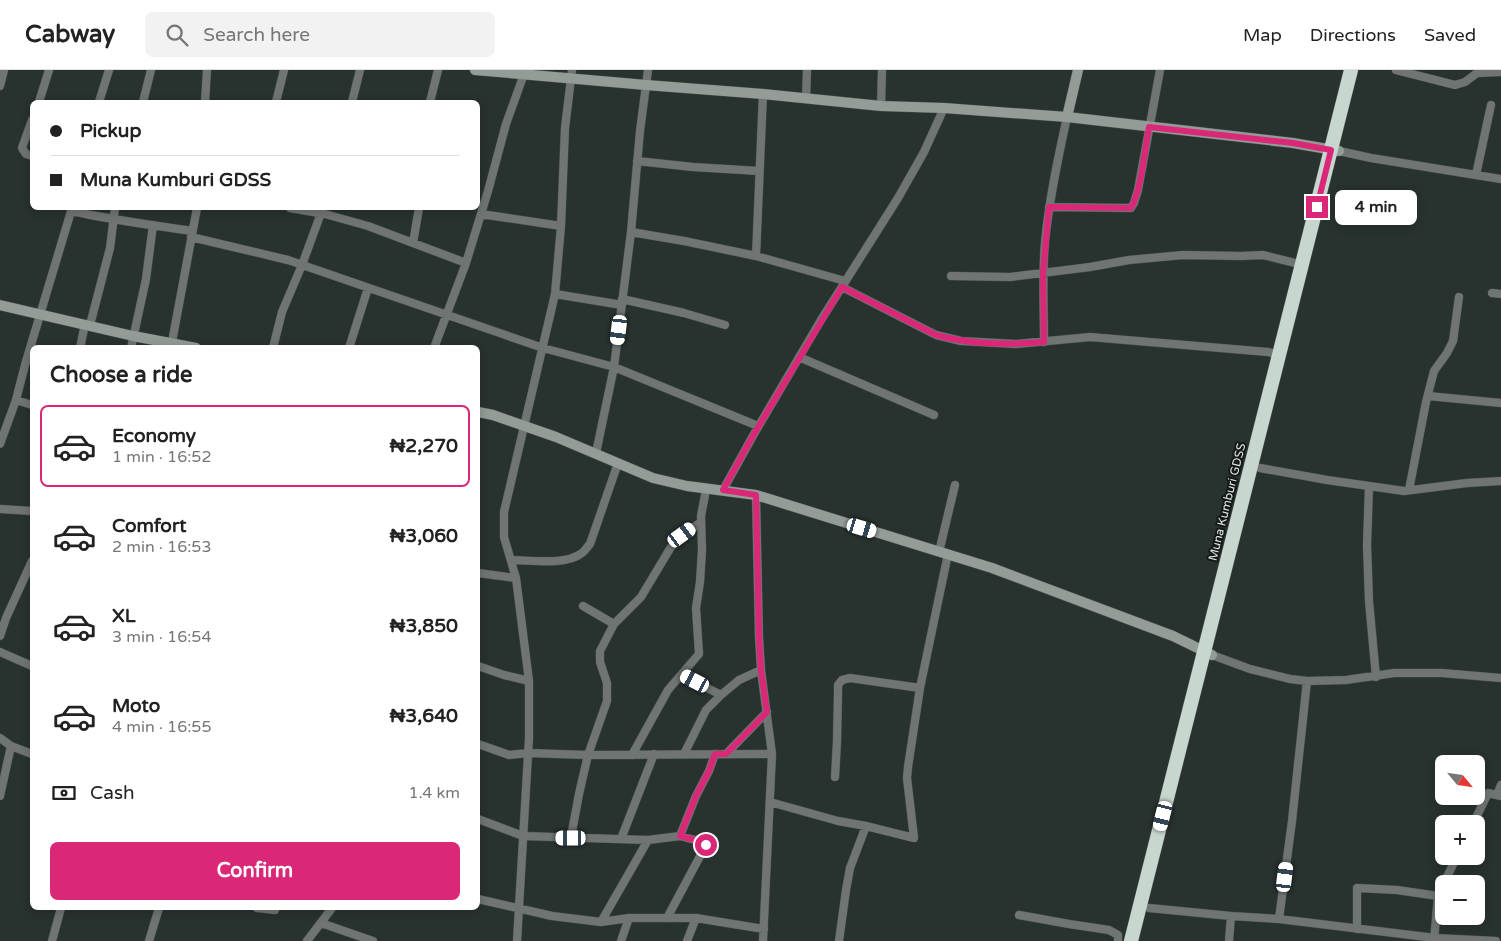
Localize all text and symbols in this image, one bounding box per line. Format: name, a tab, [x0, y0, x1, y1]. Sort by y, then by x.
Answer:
search box	[145, 12, 495, 57]
text: Cabway	[25, 20, 115, 49]
icon: search	[163, 21, 191, 49]
text: Search here	[203, 24, 310, 46]
text: Map	[1243, 24, 1282, 46]
text: Directions	[1310, 24, 1396, 46]
text: Saved	[1424, 24, 1476, 46]
text: Pickup	[80, 120, 141, 142]
text: Muna Kumburi GDSS	[80, 169, 271, 191]
callout: 4 min	[1334, 190, 1417, 224]
route end	[1306, 196, 1328, 218]
text: 4 min	[1355, 197, 1397, 217]
car	[609, 314, 628, 346]
text: Choose a ride	[50, 362, 193, 388]
icon: car	[52, 424, 97, 469]
text: Economy	[112, 425, 196, 447]
text: ₦2,270	[389, 435, 458, 457]
street label: Muna Kumburi GDSS	[1206, 442, 1248, 562]
text: 1 min · 16:52	[112, 447, 211, 467]
icon: car	[52, 514, 97, 559]
text: Comfort	[112, 515, 186, 537]
car	[845, 516, 878, 540]
car	[665, 520, 698, 550]
text: ₦3,060	[389, 525, 458, 547]
text: 2 min · 16:53	[112, 537, 211, 557]
icon: car	[52, 604, 97, 649]
text: XL	[112, 605, 136, 627]
text: ₦3,850	[389, 615, 458, 637]
text: 3 min · 16:54	[112, 627, 211, 647]
car	[678, 668, 711, 694]
icon: car	[52, 694, 97, 739]
text: Moto	[112, 695, 160, 717]
text: ₦3,640	[389, 705, 458, 727]
text: 4 min · 16:55	[112, 717, 211, 737]
north arrow	[1435, 755, 1485, 805]
map controls	[1435, 755, 1485, 925]
icon: cash	[50, 779, 78, 807]
text: Cash	[90, 782, 135, 804]
text: 1.4 km	[408, 783, 460, 803]
car	[1152, 800, 1173, 832]
button: +	[1435, 815, 1485, 865]
car	[556, 831, 586, 846]
route start	[695, 834, 717, 856]
button: Confirm	[50, 842, 460, 900]
car	[1275, 861, 1294, 893]
button: −	[1435, 875, 1485, 925]

